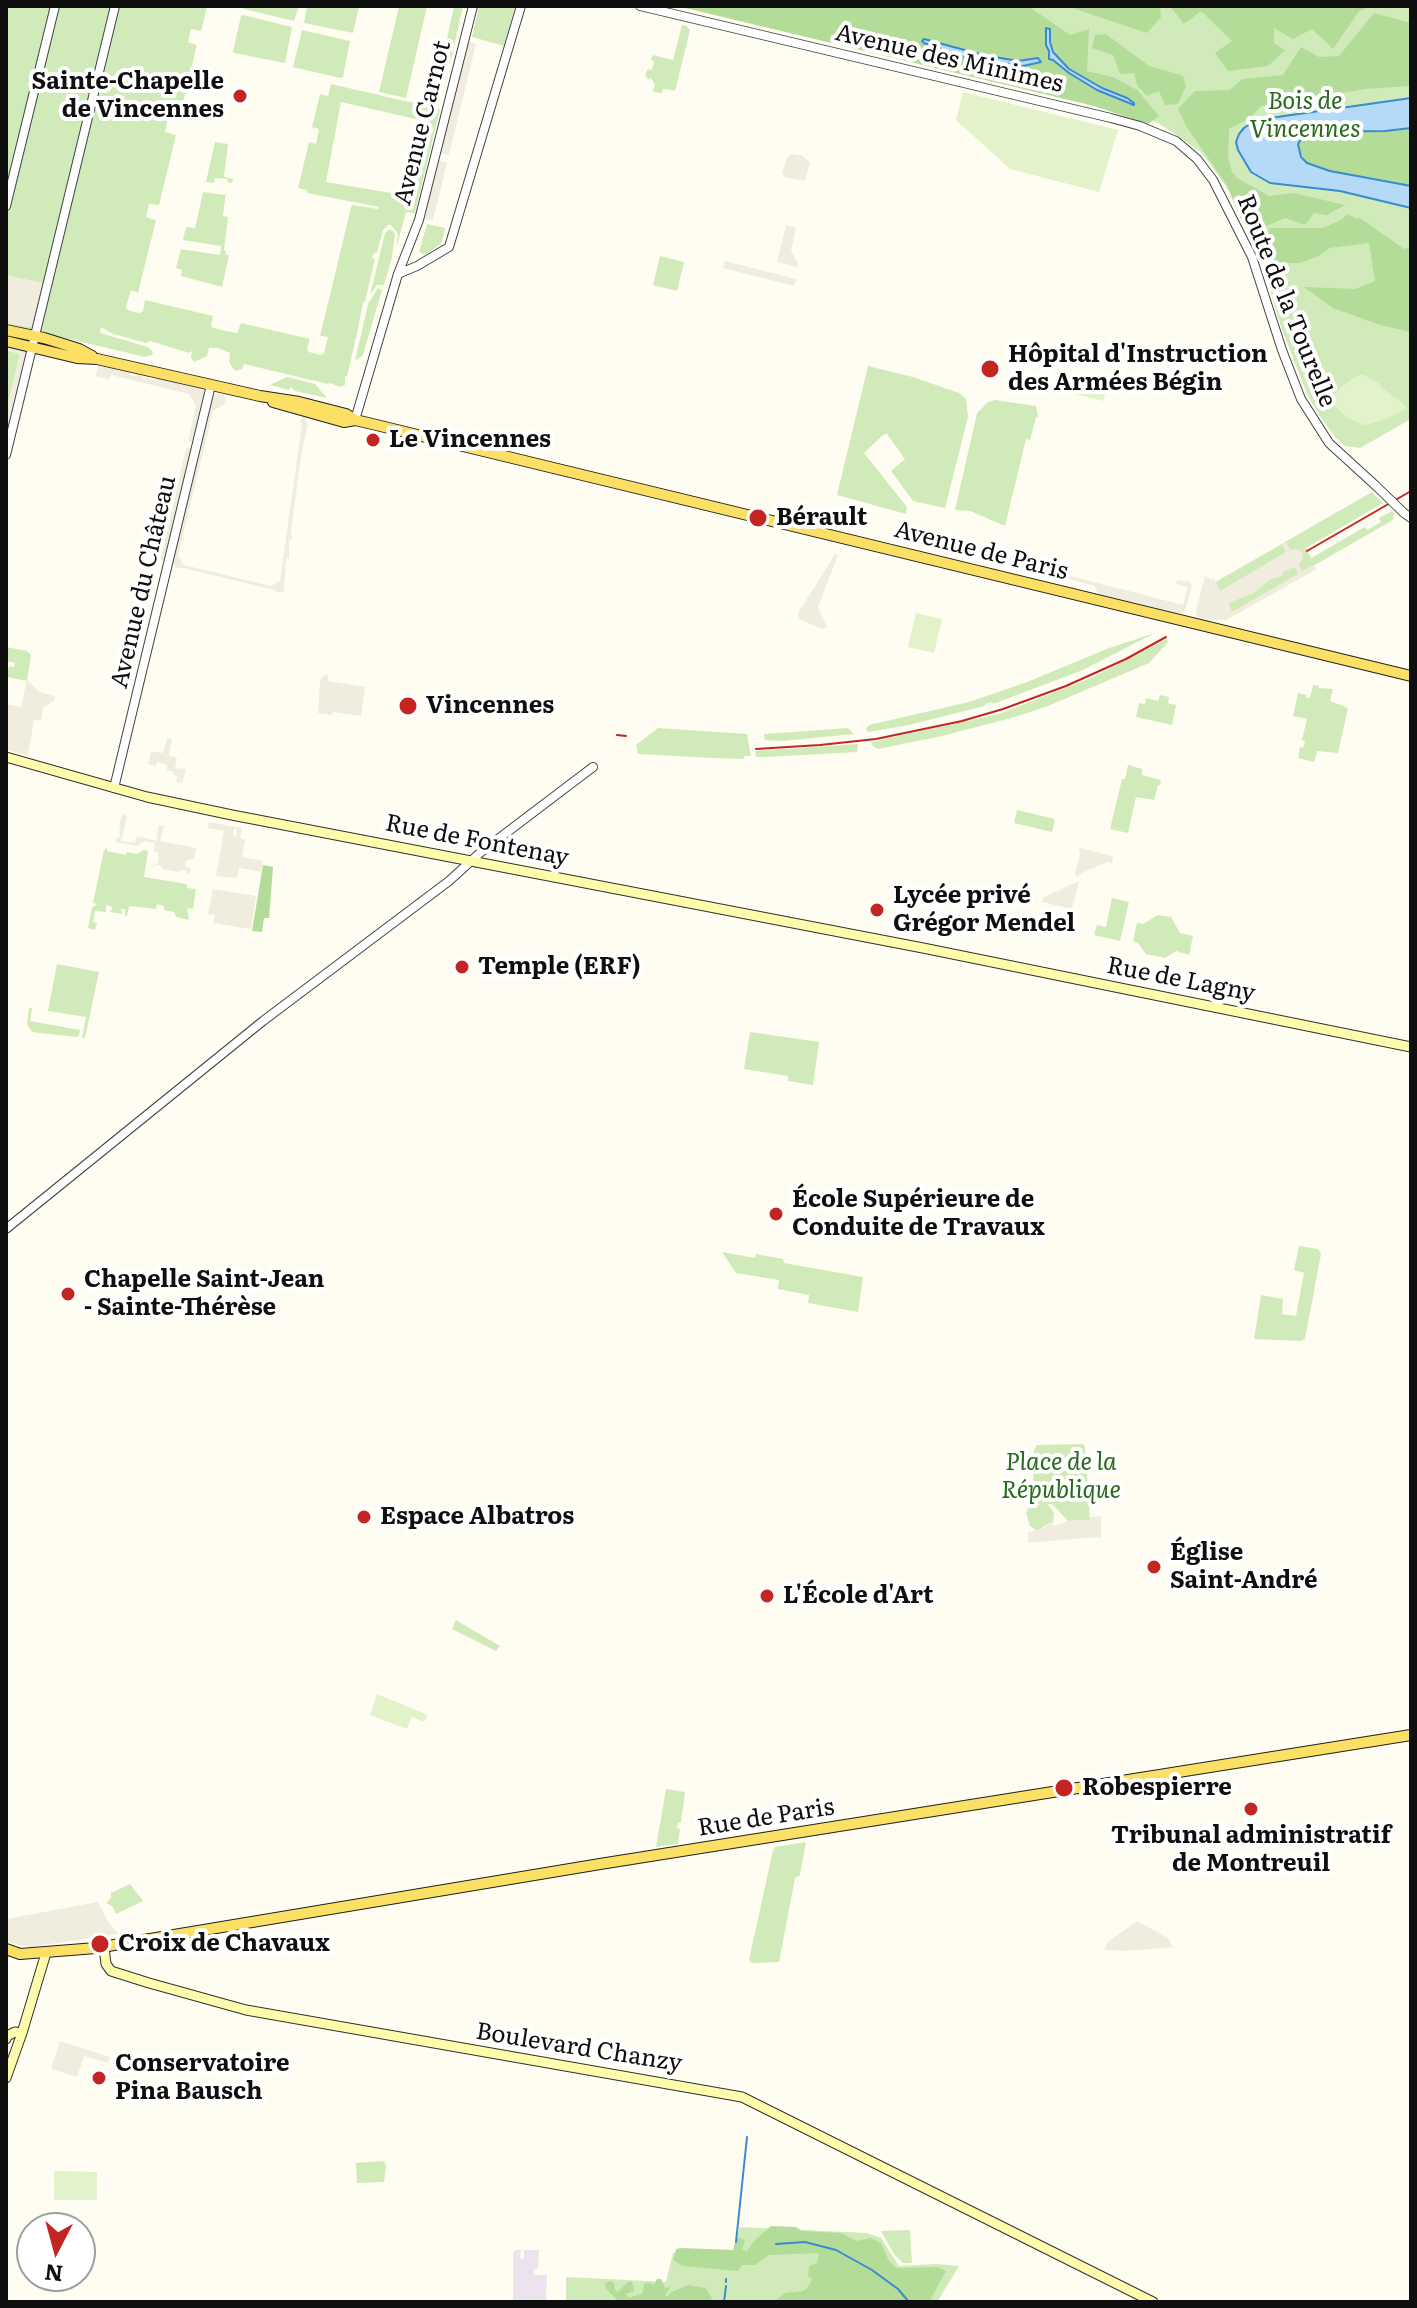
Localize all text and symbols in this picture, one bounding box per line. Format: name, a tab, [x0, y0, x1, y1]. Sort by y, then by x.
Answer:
street label: Avenue des Minimes	[832, 19, 1066, 99]
street label: Avenue Carnot	[389, 38, 457, 208]
place label: Sainte-Chapelle de Vincennes	[32, 68, 224, 124]
marker: Sainte-Chapelle de Vincennes	[231, 87, 249, 105]
park label: Bois de Vincennes	[1249, 88, 1361, 144]
street label: Route de la Tourelle	[1230, 191, 1342, 411]
place label: Hôpital d'Instruction des Armées Bégin	[1008, 341, 1268, 397]
marker: Hôpital d'Instruction des Armées Bégin	[979, 358, 1001, 380]
place label: Le Vincennes	[389, 426, 551, 454]
marker: Le Vincennes	[364, 431, 382, 449]
street label: Avenue du Château	[105, 473, 183, 691]
place label: Bérault	[776, 504, 867, 532]
marker: Bérault	[747, 507, 769, 529]
street label: Avenue de Paris	[891, 515, 1071, 587]
place label: Vincennes	[426, 692, 554, 720]
marker: Vincennes	[397, 695, 419, 717]
street label: Rue de Fontenay	[383, 809, 571, 873]
place label: Lycée privé Grégor Mendel	[893, 882, 1075, 938]
marker: Lycée privé Grégor Mendel	[868, 901, 886, 919]
street label: Rue de Lagny	[1104, 952, 1258, 1008]
place label: Temple (ERF)	[478, 953, 641, 981]
marker: Temple (ERF)	[453, 958, 471, 976]
place label: École Supérieure de Conduite de Travaux	[792, 1186, 1045, 1242]
marker: École Supérieure de Conduite de Travaux	[767, 1205, 785, 1223]
place label: Chapelle Saint-Jean - Sainte-Thérèse	[84, 1266, 325, 1322]
marker: Chapelle Saint-Jean - Sainte-Thérèse	[59, 1285, 77, 1303]
park label: Place de la République	[1001, 1449, 1121, 1505]
place label: Espace Albatros	[380, 1503, 574, 1531]
marker: Espace Albatros	[355, 1508, 373, 1526]
place label: Église Saint-André	[1170, 1539, 1318, 1595]
marker: Église Saint-André	[1145, 1558, 1163, 1576]
place label: L'École d'Art	[783, 1582, 934, 1610]
marker: L'École d'Art	[758, 1587, 776, 1605]
place label: Robespierre	[1082, 1774, 1232, 1802]
marker: Robespierre	[1053, 1777, 1075, 1799]
street label: Rue de Paris	[696, 1793, 836, 1843]
marker: Tribunal administratif de Montreuil	[1242, 1800, 1260, 1818]
place label: Tribunal administratif de Montreuil	[1111, 1822, 1391, 1878]
place label: Croix de Chavaux	[118, 1930, 330, 1958]
marker: Croix de Chavaux	[89, 1933, 111, 1955]
street label: Boulevard Chanzy	[474, 2017, 684, 2079]
place label: Conservatoire Pina Bausch	[115, 2050, 290, 2106]
marker: Conservatoire Pina Bausch	[90, 2069, 108, 2087]
north arrow	[16, 2212, 96, 2292]
text: N	[43, 2257, 65, 2292]

